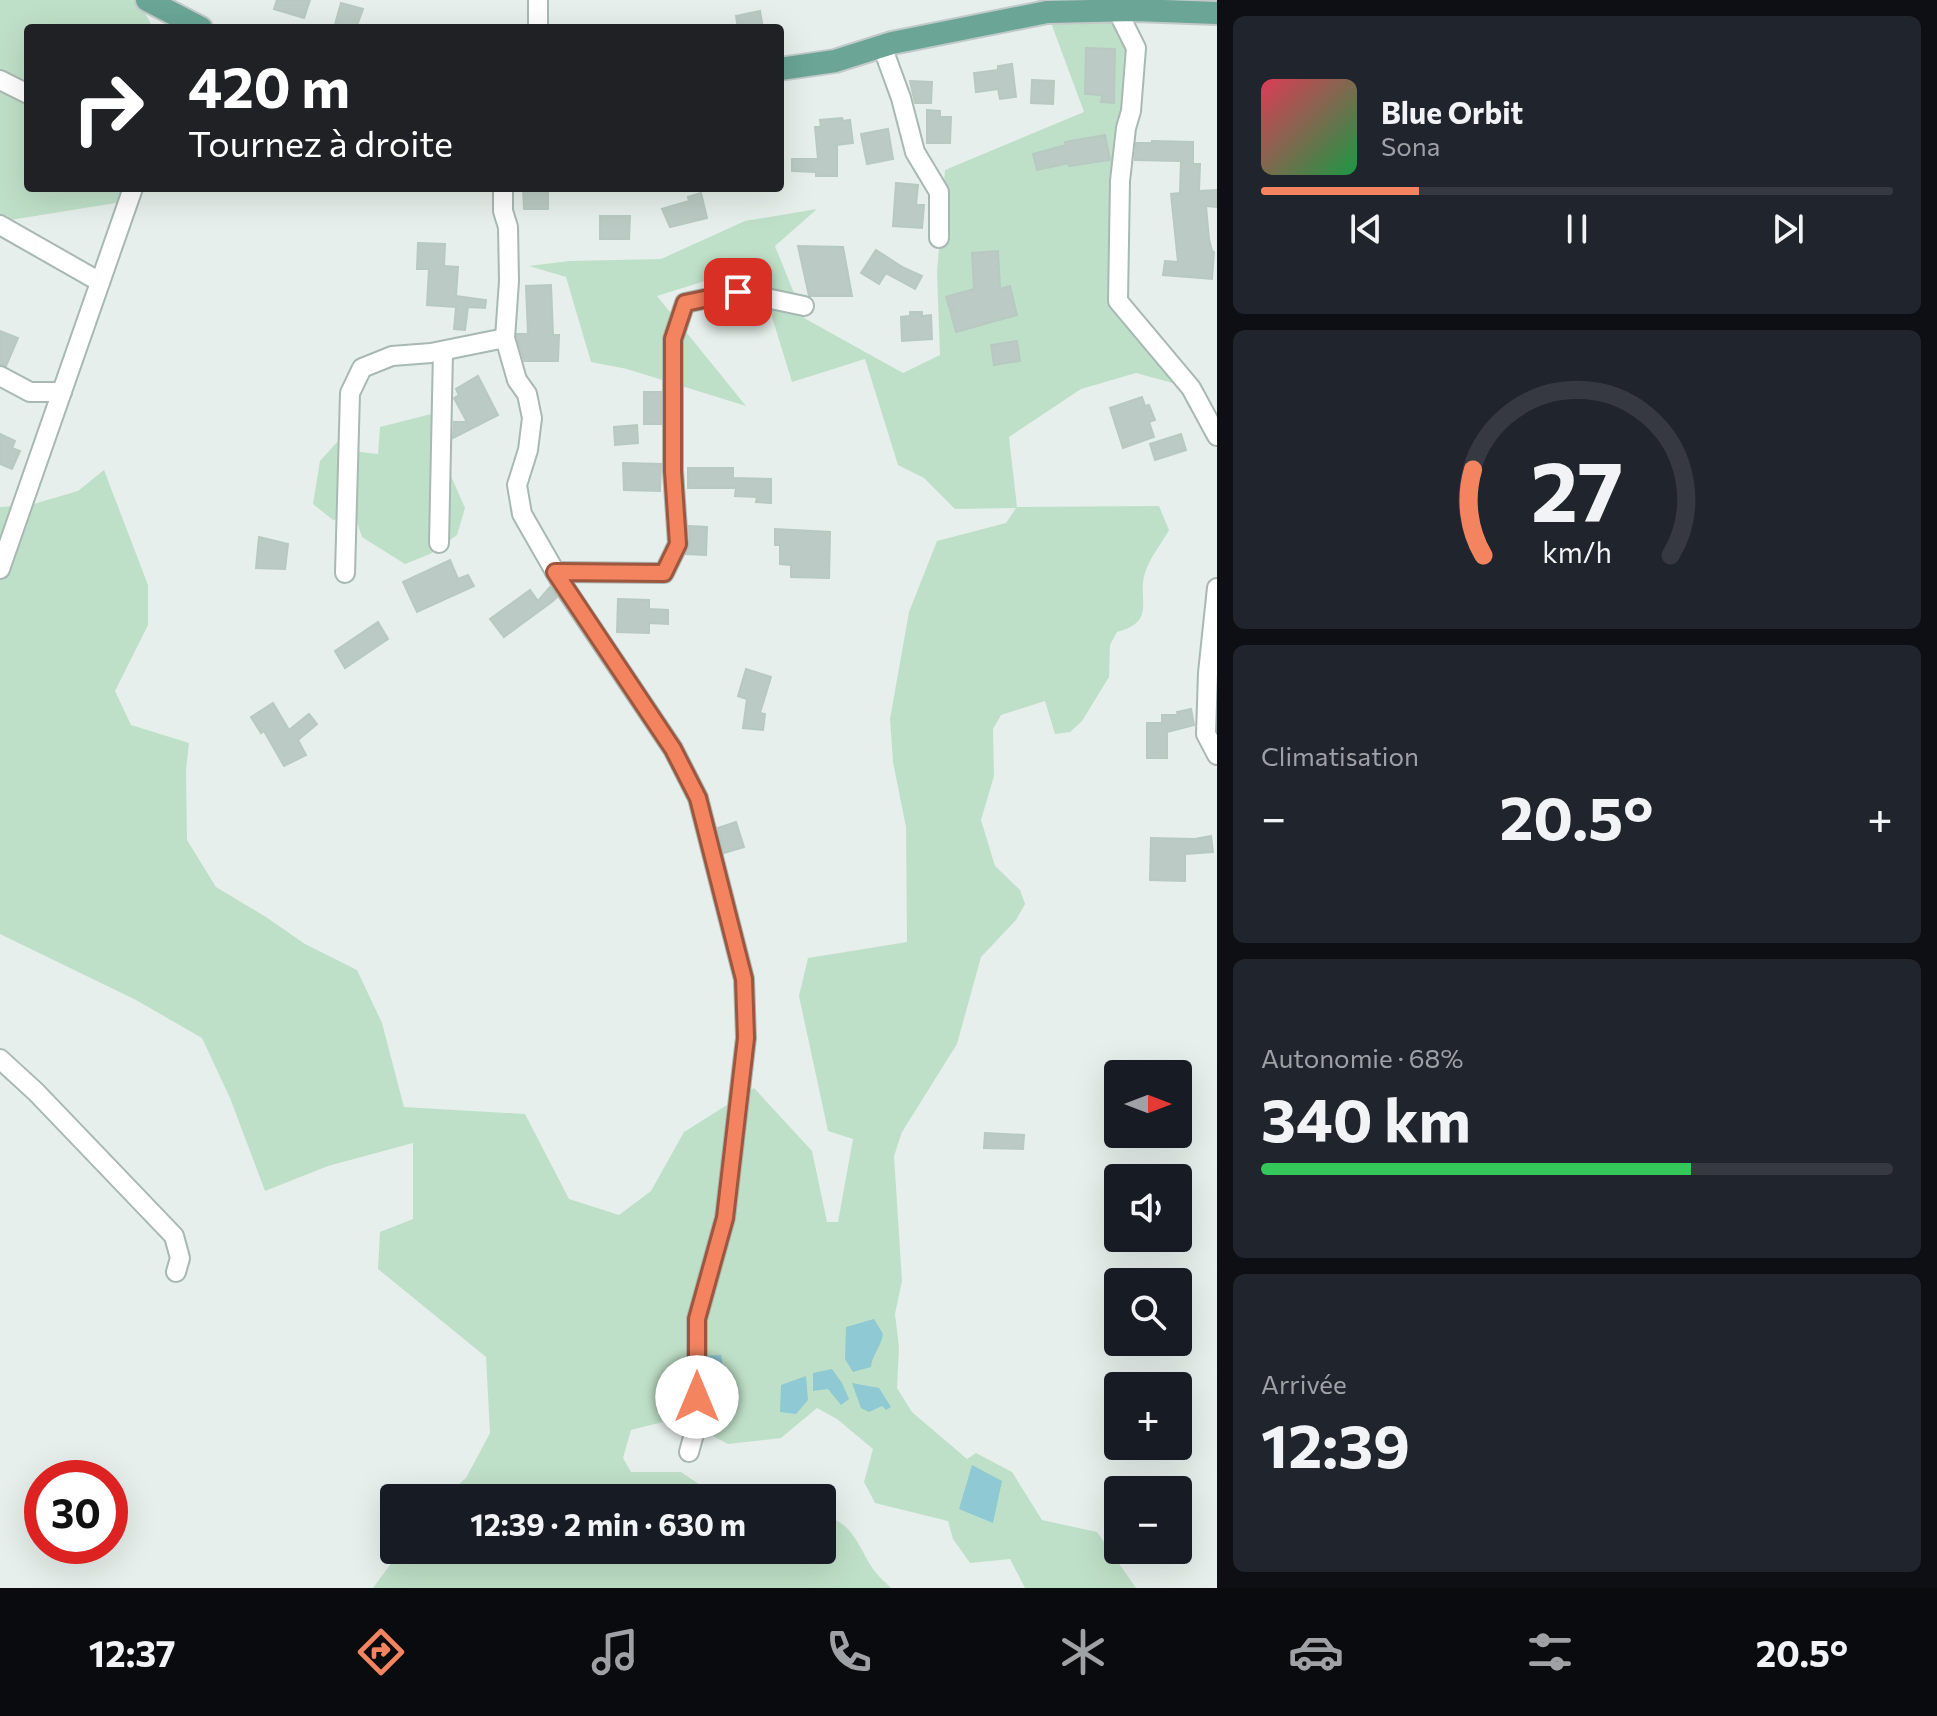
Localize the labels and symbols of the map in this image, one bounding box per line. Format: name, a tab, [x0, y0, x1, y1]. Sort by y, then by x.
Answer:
pin	[704, 258, 772, 326]
north arrow	[1104, 1060, 1192, 1148]
position arrow	[655, 1355, 739, 1439]
speed limit sign: 30	[24, 1460, 128, 1564]

